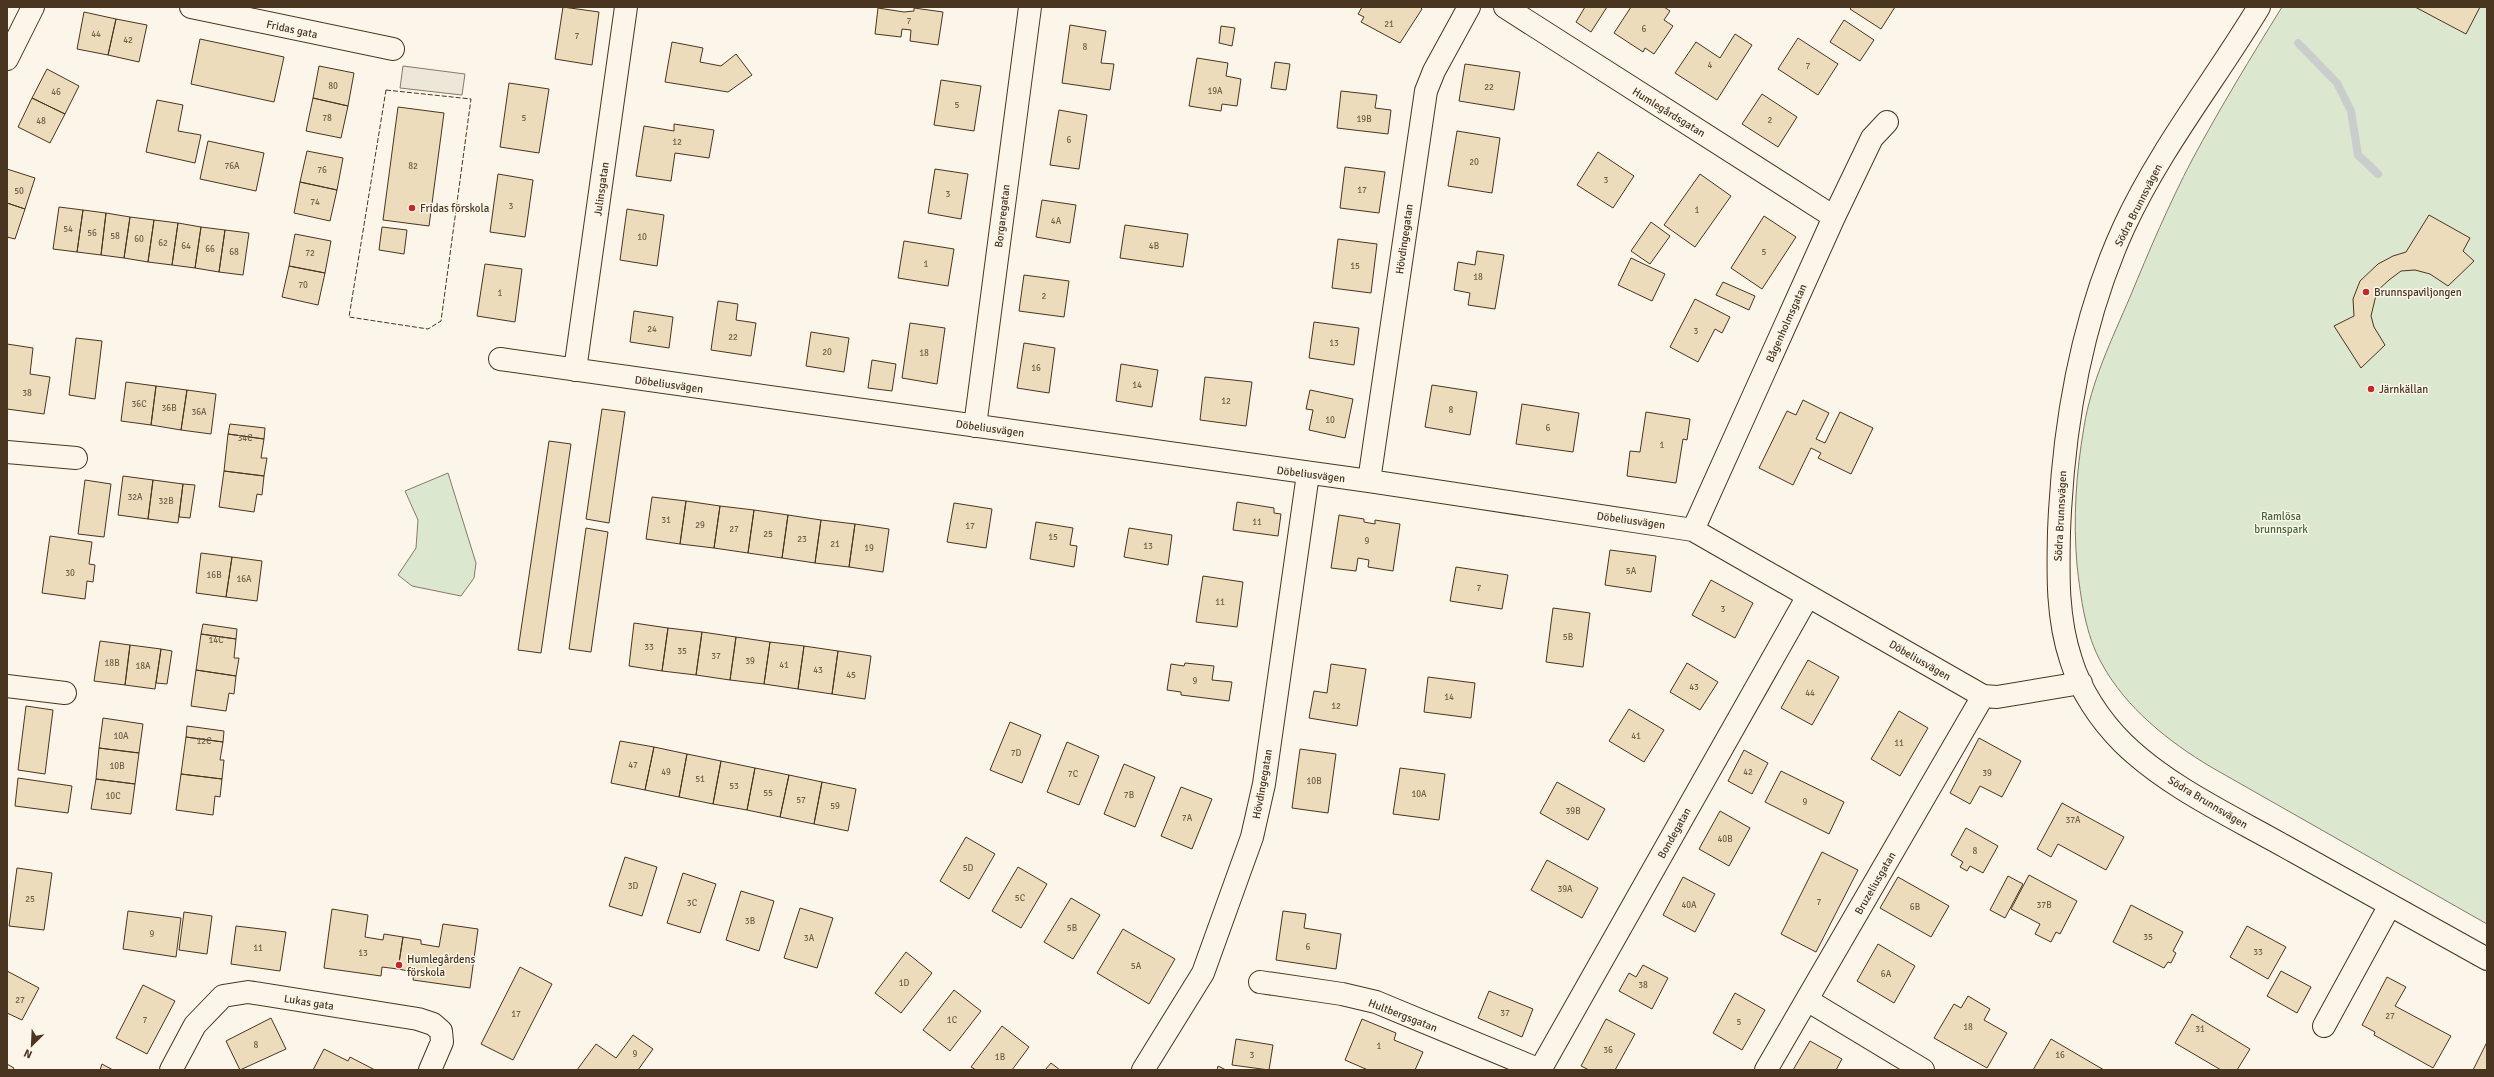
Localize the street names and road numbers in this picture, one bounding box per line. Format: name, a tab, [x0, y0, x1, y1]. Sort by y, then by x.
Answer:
street label: Fridas gata	[265, 18, 319, 41]
street label: Humlegårdsgatan	[1630, 85, 1708, 140]
street label: Julinsgatan	[591, 161, 612, 217]
street label: Södra Brunnsvägen	[2112, 162, 2165, 249]
street label: Borgaregatan	[992, 184, 1013, 248]
street label: Hövdingegatan	[1393, 203, 1416, 275]
street label: Bågenholmsgatan	[1763, 282, 1810, 365]
street label: Döbeliusvägen	[634, 373, 704, 396]
street label: Döbeliusvägen	[955, 417, 1025, 440]
street label: Döbeliusvägen	[1276, 464, 1346, 485]
street label: Södra Brunnsvägen	[2052, 470, 2069, 562]
street label: Döbeliusvägen	[1596, 509, 1666, 532]
street label: Döbeliusvägen	[1887, 638, 1953, 683]
street label: Hövdingegatan	[1250, 748, 1275, 820]
street label: Södra Brunnsvägen	[2165, 773, 2250, 831]
street label: Bondegatan	[1655, 805, 1694, 861]
street label: Bruzeliusgatan	[1852, 849, 1899, 917]
street label: Lukas gata	[283, 992, 335, 1013]
street label: Hultbergsgatan	[1366, 996, 1439, 1035]

